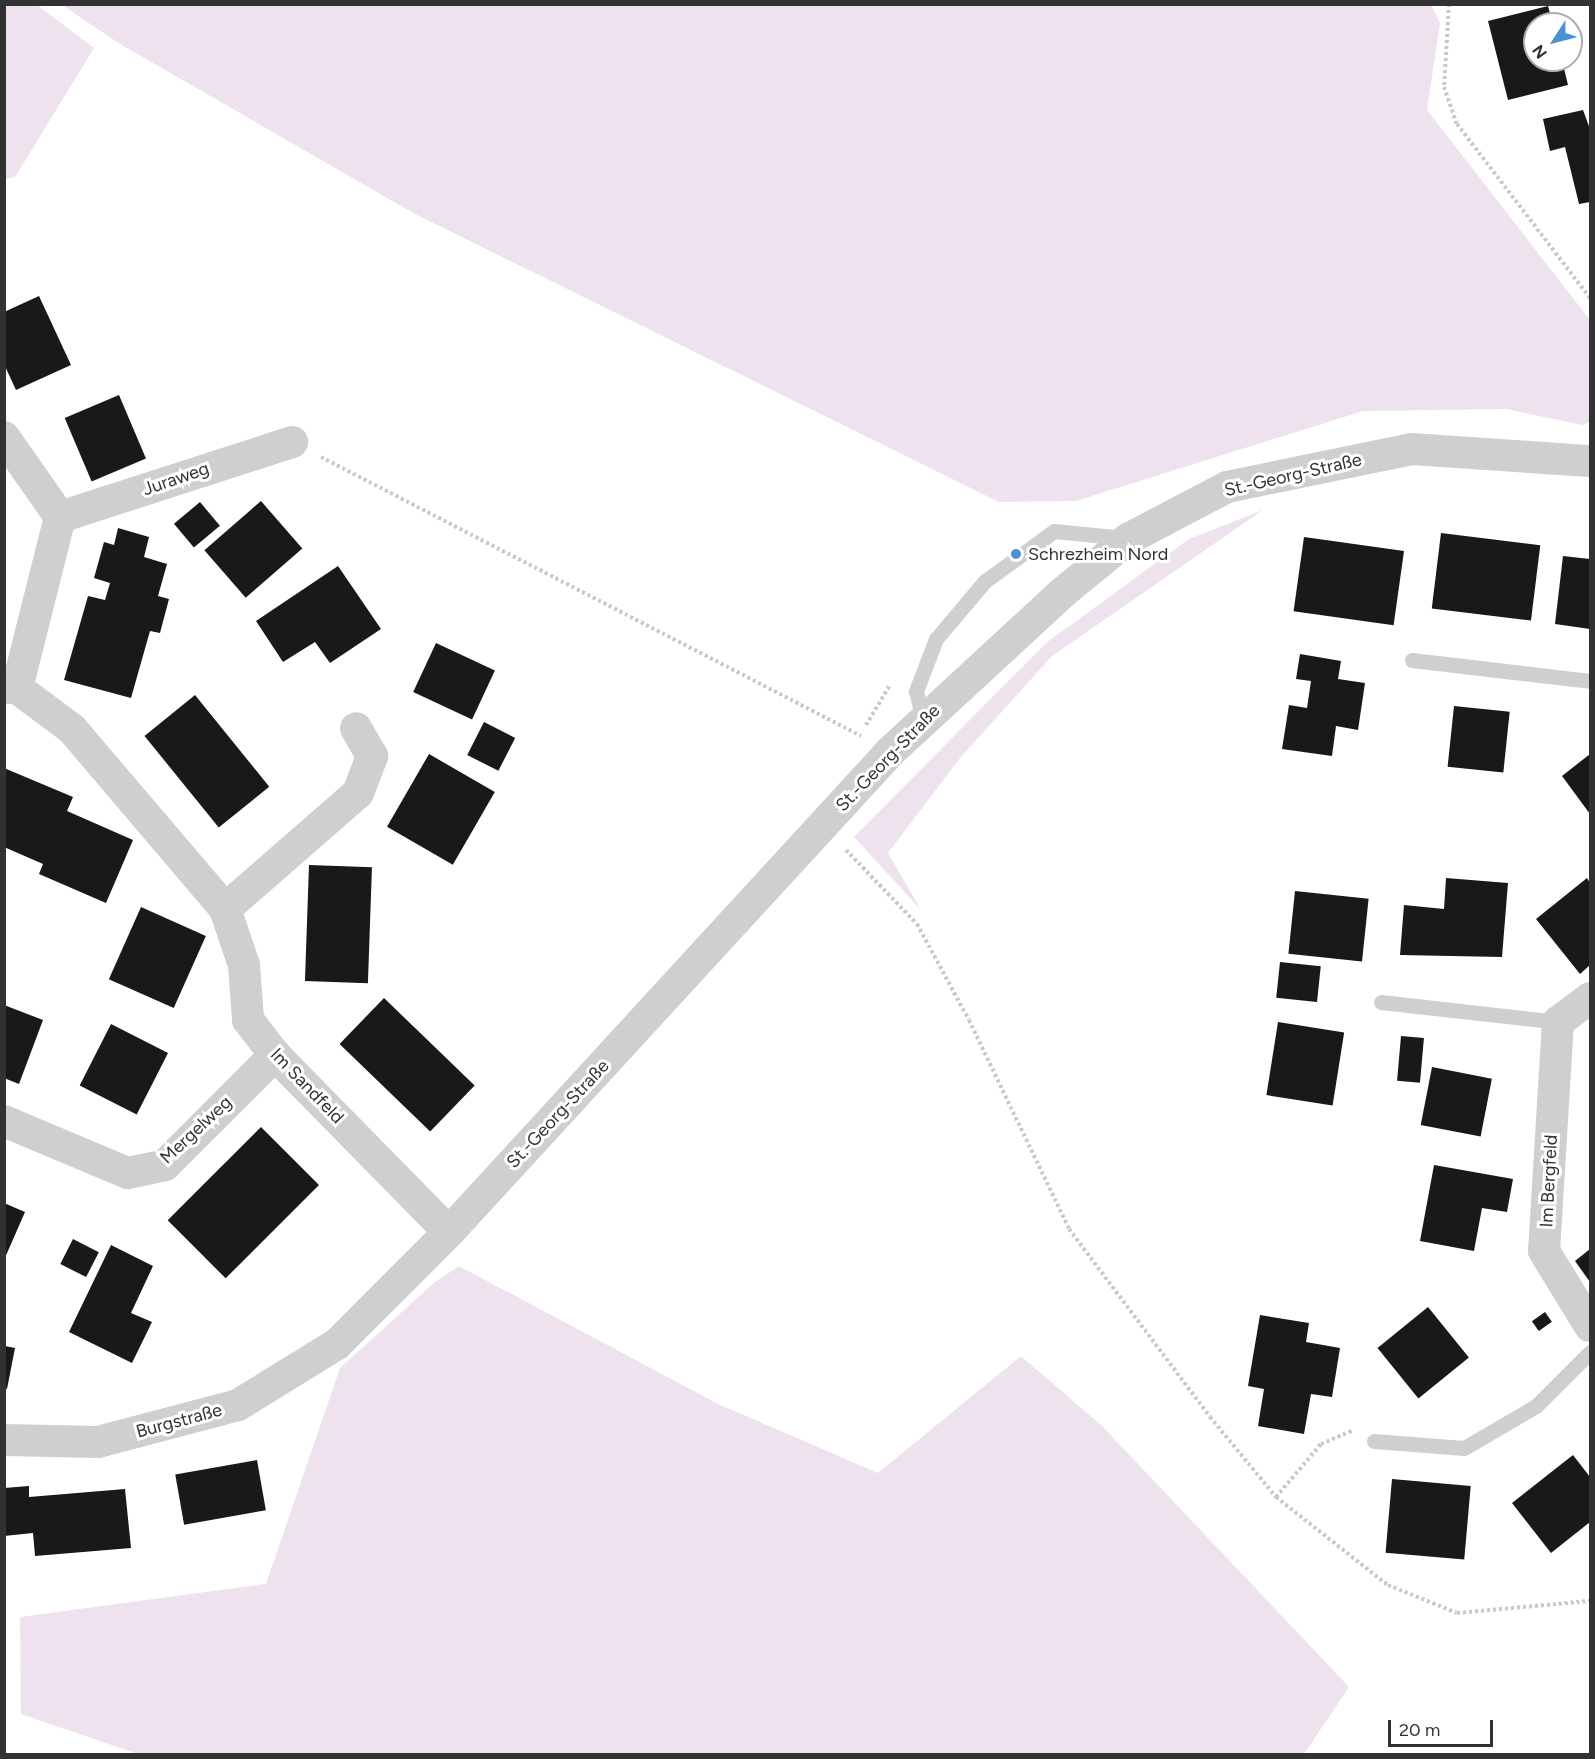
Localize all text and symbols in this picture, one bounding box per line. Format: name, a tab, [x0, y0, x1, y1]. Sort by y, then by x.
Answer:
north arrow	[1523, 12, 1583, 72]
text: N	[1528, 41, 1551, 62]
street label: St.-Georg-Straße	[1222, 449, 1364, 501]
street label: Juraweg	[140, 458, 212, 500]
place label: Schrezheim Nord	[1028, 543, 1168, 565]
marker: Schrezheim Nord	[1009, 547, 1023, 561]
street label: St.-Georg-Straße	[831, 700, 945, 816]
street label: Im Sandfeld	[266, 1044, 348, 1128]
street label: St.-Georg-Straße	[502, 1055, 614, 1173]
street label: Mergelweg	[156, 1091, 236, 1169]
street label: Im Bergfeld	[1536, 1134, 1562, 1228]
street label: Burgstraße	[134, 1399, 224, 1443]
scale bar	[1391, 1708, 1496, 1746]
text: 20 m	[1399, 1719, 1440, 1741]

